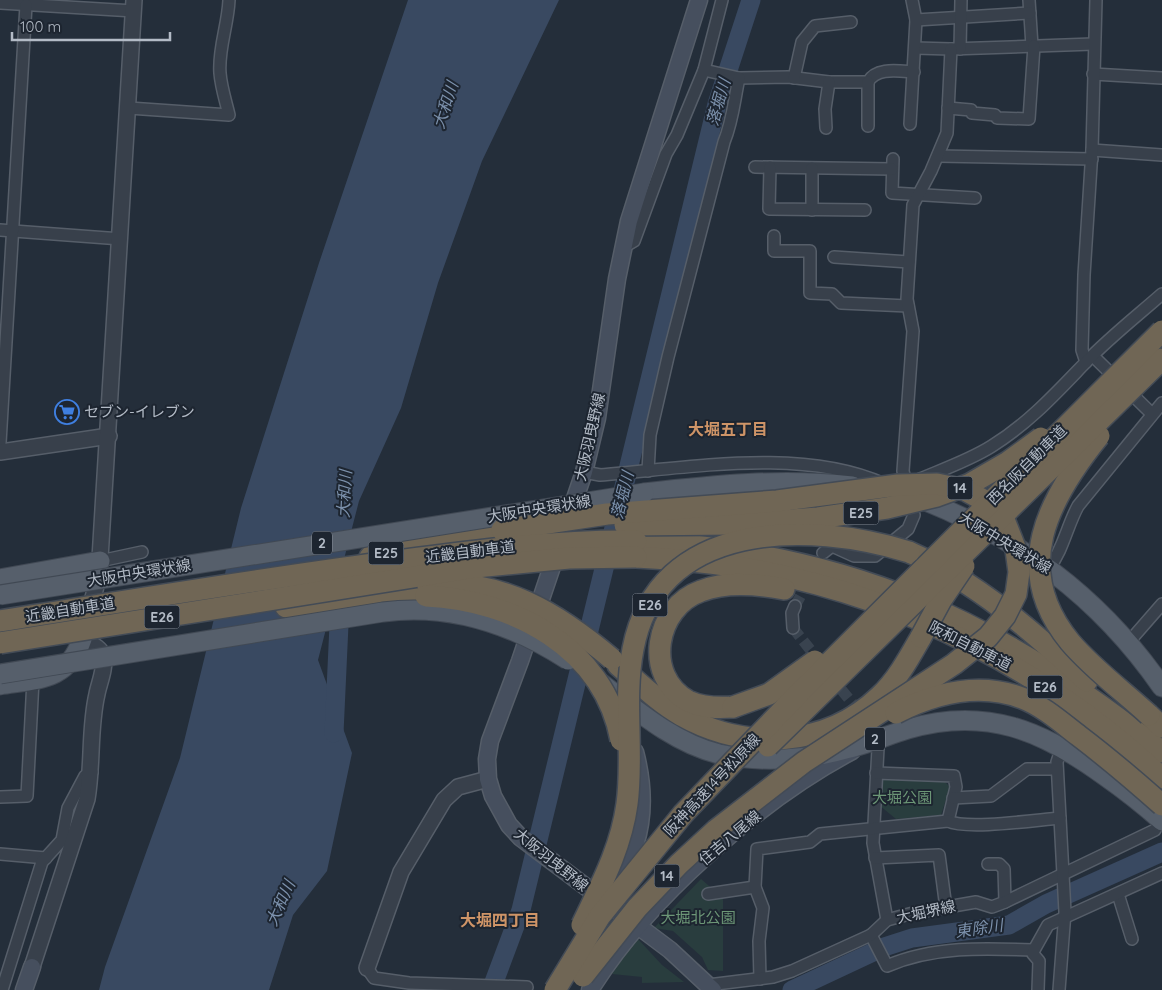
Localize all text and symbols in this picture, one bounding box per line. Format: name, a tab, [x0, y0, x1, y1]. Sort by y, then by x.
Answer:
scale bar	[12, 10, 170, 42]
text: 100 m	[20, 17, 61, 36]
water label: 落堀川	[702, 74, 735, 128]
water label: 大和川	[428, 77, 463, 131]
street label: 大阪羽曳野線	[570, 391, 609, 483]
supermarket icon: セブン-イレブン	[54, 399, 80, 425]
place label: セブン-イレブン	[84, 402, 195, 421]
district label: 大堀五丁目	[688, 419, 768, 439]
street label: 西名阪自動車道	[983, 421, 1070, 508]
water label: 落堀川	[606, 467, 638, 521]
water label: 大和川	[333, 468, 355, 518]
road number: 14	[948, 476, 972, 499]
street label: 大阪中央環状線	[486, 491, 592, 526]
road number: E25	[844, 502, 878, 524]
street label: 大阪中央環状線	[955, 507, 1055, 578]
road number: 2	[312, 532, 332, 554]
street label: 近畿自動車道	[424, 537, 516, 566]
road number: E25	[368, 542, 404, 564]
street label: 大阪中央環状線	[86, 555, 192, 590]
street label: 近畿自動車道	[24, 593, 116, 626]
road number: E26	[632, 594, 668, 616]
road number: E26	[144, 606, 180, 628]
street label: 阪和自動車道	[926, 617, 1015, 674]
road number: E26	[1028, 676, 1062, 699]
road number: 2	[865, 728, 885, 751]
street label: 阪神高速14号松原線	[659, 729, 764, 840]
park label: 大堀公園	[872, 788, 932, 807]
street label: 住吉八尾線	[695, 806, 765, 869]
street label: 大阪羽曳野線	[510, 824, 592, 895]
road number: 14	[654, 864, 680, 888]
water label: 大和川	[261, 875, 300, 929]
street label: 大堀堺線	[895, 896, 957, 927]
park label: 大堀北公園	[660, 908, 736, 927]
district label: 大堀四丁目	[460, 910, 540, 930]
water label: 東除川	[954, 914, 1006, 941]

